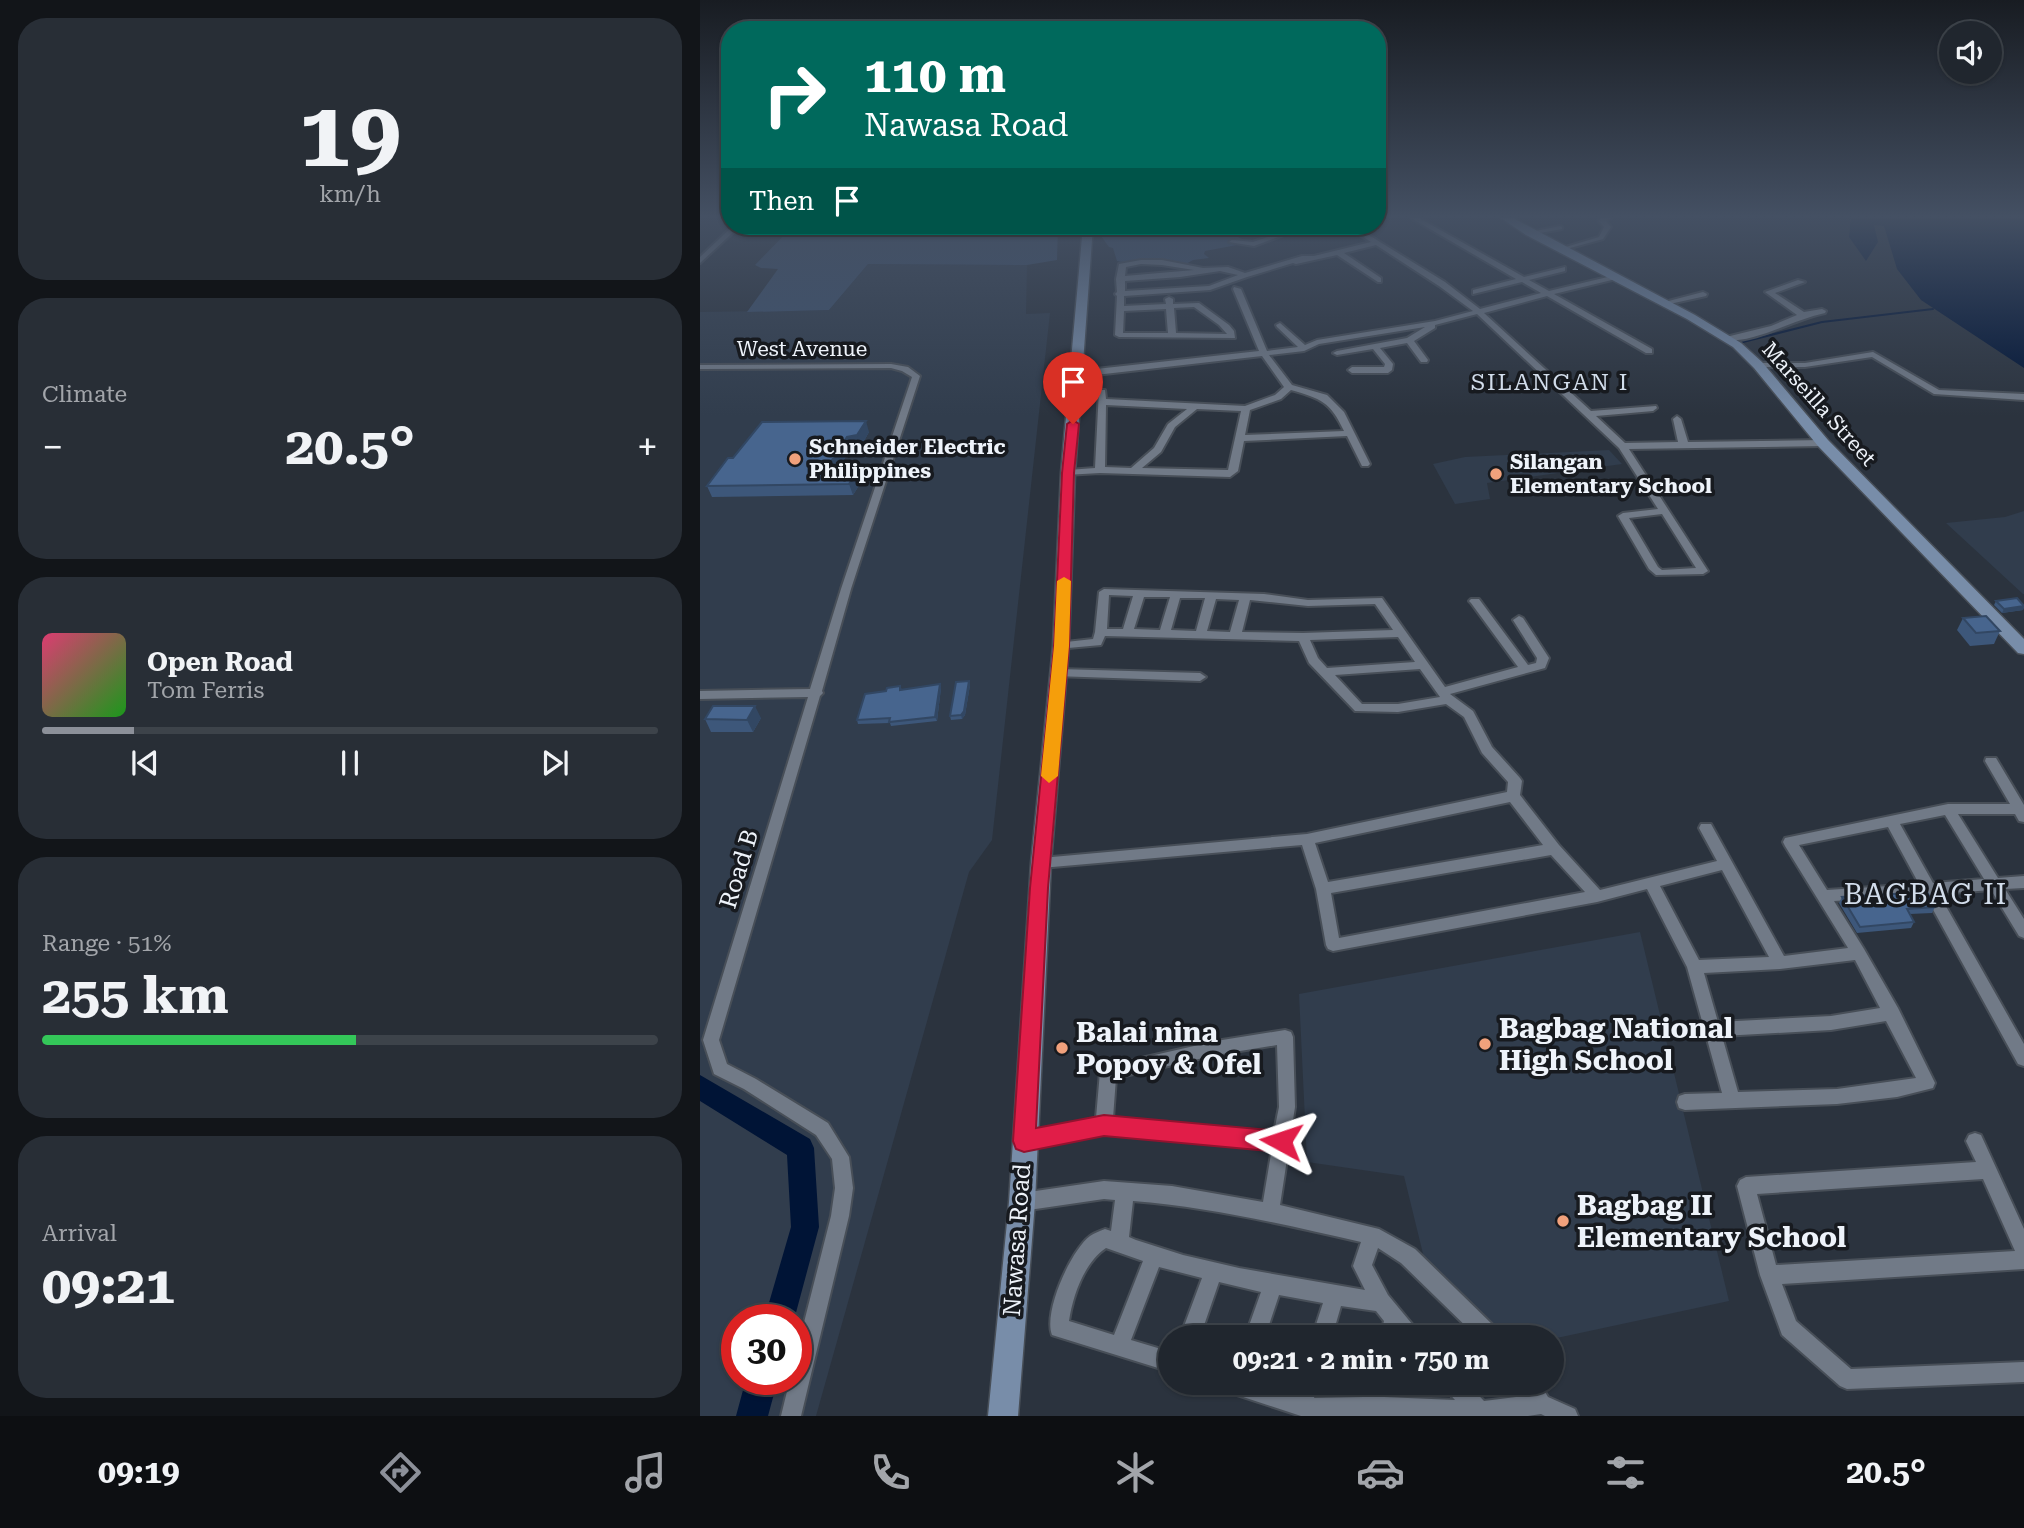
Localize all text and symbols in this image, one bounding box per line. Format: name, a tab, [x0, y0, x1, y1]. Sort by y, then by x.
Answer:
map controls	[1939, 21, 2002, 84]
button: sound	[1939, 21, 2002, 84]
text: 110 m	[864, 47, 1006, 104]
icon: right	[749, 49, 840, 140]
text: 19	[299, 82, 401, 188]
text: Nawasa Road	[864, 106, 1068, 144]
text: km/h	[319, 181, 381, 208]
icon: arrive	[828, 182, 866, 220]
text: Then	[749, 186, 814, 216]
street label: West Avenue	[737, 337, 867, 361]
street label: Marseilla Street	[1757, 337, 1881, 471]
pin	[1043, 352, 1103, 424]
icon: arrive	[1054, 363, 1092, 401]
district label: SILANGAN I	[1471, 369, 1629, 396]
text: Climate	[42, 381, 127, 408]
text: 20.5°	[285, 416, 415, 477]
text: −	[42, 425, 63, 469]
text: +	[637, 425, 658, 469]
place label: Schneider Electric Philippines	[809, 435, 1006, 483]
place label: Silangan Elementary School	[1510, 450, 1712, 498]
marker: Schneider Electric Philippines	[787, 451, 803, 467]
marker: Silangan Elementary School	[1488, 466, 1504, 482]
text: Open Road	[147, 647, 293, 677]
text: Tom Ferris	[147, 677, 264, 704]
icon: previous	[126, 744, 164, 782]
icon: pause	[331, 744, 369, 782]
icon: next	[536, 744, 574, 782]
street label: Road B	[714, 826, 764, 912]
district label: BAGBAG II	[1844, 878, 2008, 911]
text: Range · 51%	[42, 930, 171, 957]
text: 255 km	[42, 965, 229, 1026]
place label: Bagbag National High School	[1499, 1012, 1733, 1077]
place label: Balai nina Popoy & Ofel	[1076, 1016, 1261, 1081]
marker: Bagbag National High School	[1477, 1036, 1493, 1052]
marker: Balai nina Popoy & Ofel	[1054, 1040, 1070, 1056]
position arrow	[1244, 1104, 1318, 1178]
street label: Nawasa Road	[998, 1163, 1036, 1317]
place label: Bagbag II Elementary School	[1577, 1189, 1846, 1254]
marker: Bagbag II Elementary School	[1555, 1213, 1571, 1229]
text: Arrival	[42, 1220, 117, 1247]
text: 09:21	[42, 1255, 175, 1316]
speed limit sign: 30	[721, 1304, 812, 1395]
text: 09:21 · 2 min · 750 m	[1233, 1345, 1489, 1375]
icon: directions	[376, 1448, 425, 1497]
icon: music	[621, 1448, 670, 1497]
icon: phone	[866, 1448, 915, 1497]
icon: climate	[1111, 1448, 1160, 1497]
icon: car	[1356, 1448, 1405, 1497]
icon: filters	[1601, 1448, 1650, 1497]
text: 09:19	[98, 1453, 180, 1491]
text: 20.5°	[1846, 1453, 1926, 1491]

